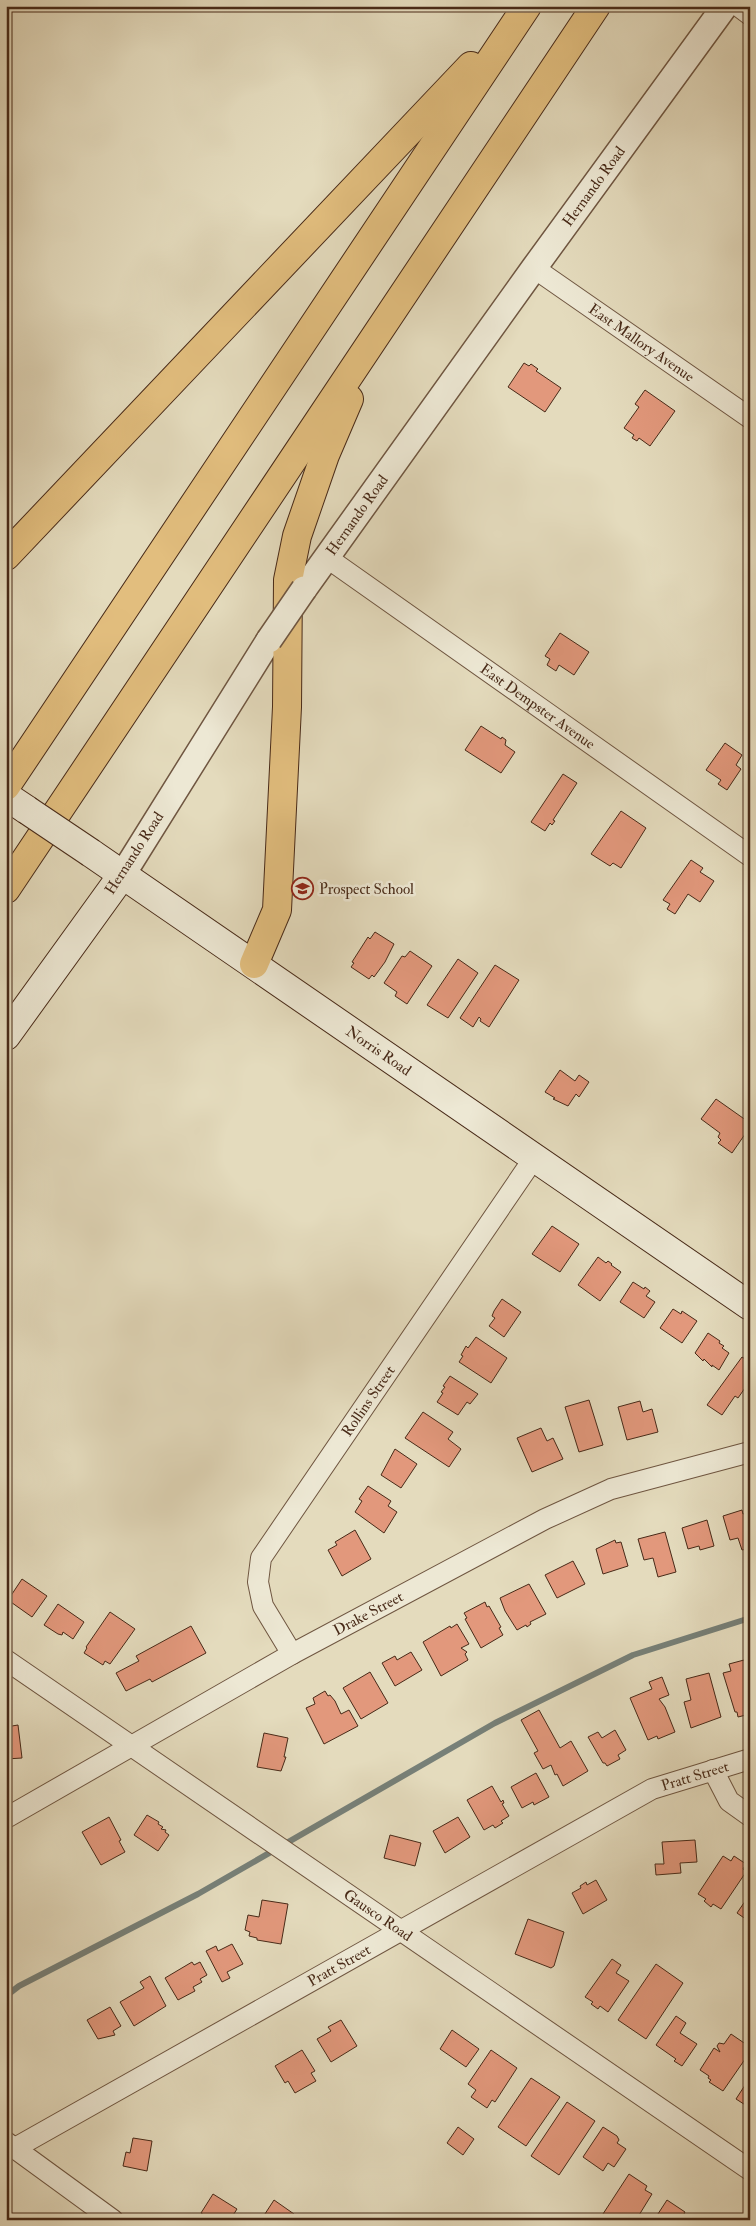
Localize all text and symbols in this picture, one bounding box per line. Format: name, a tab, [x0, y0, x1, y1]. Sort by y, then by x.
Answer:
street label: Hernando Road	[558, 142, 630, 230]
street label: East Mallory Avenue	[585, 300, 698, 386]
street label: Hernando Road	[322, 471, 393, 559]
street label: East Dempster Avenue	[476, 660, 599, 754]
street label: Hernando Road	[101, 808, 169, 898]
school or university icon: Prospect School	[291, 877, 315, 901]
place label: Prospect School	[319, 880, 414, 900]
street label: Norris Road	[342, 1022, 415, 1081]
street label: Rollins Street	[338, 1362, 400, 1440]
street label: Drake Street	[330, 1587, 407, 1640]
street label: Pratt Street	[659, 1757, 731, 1796]
street label: Gausco Road	[340, 1885, 416, 1946]
street label: Pratt Street	[304, 1940, 374, 1991]

